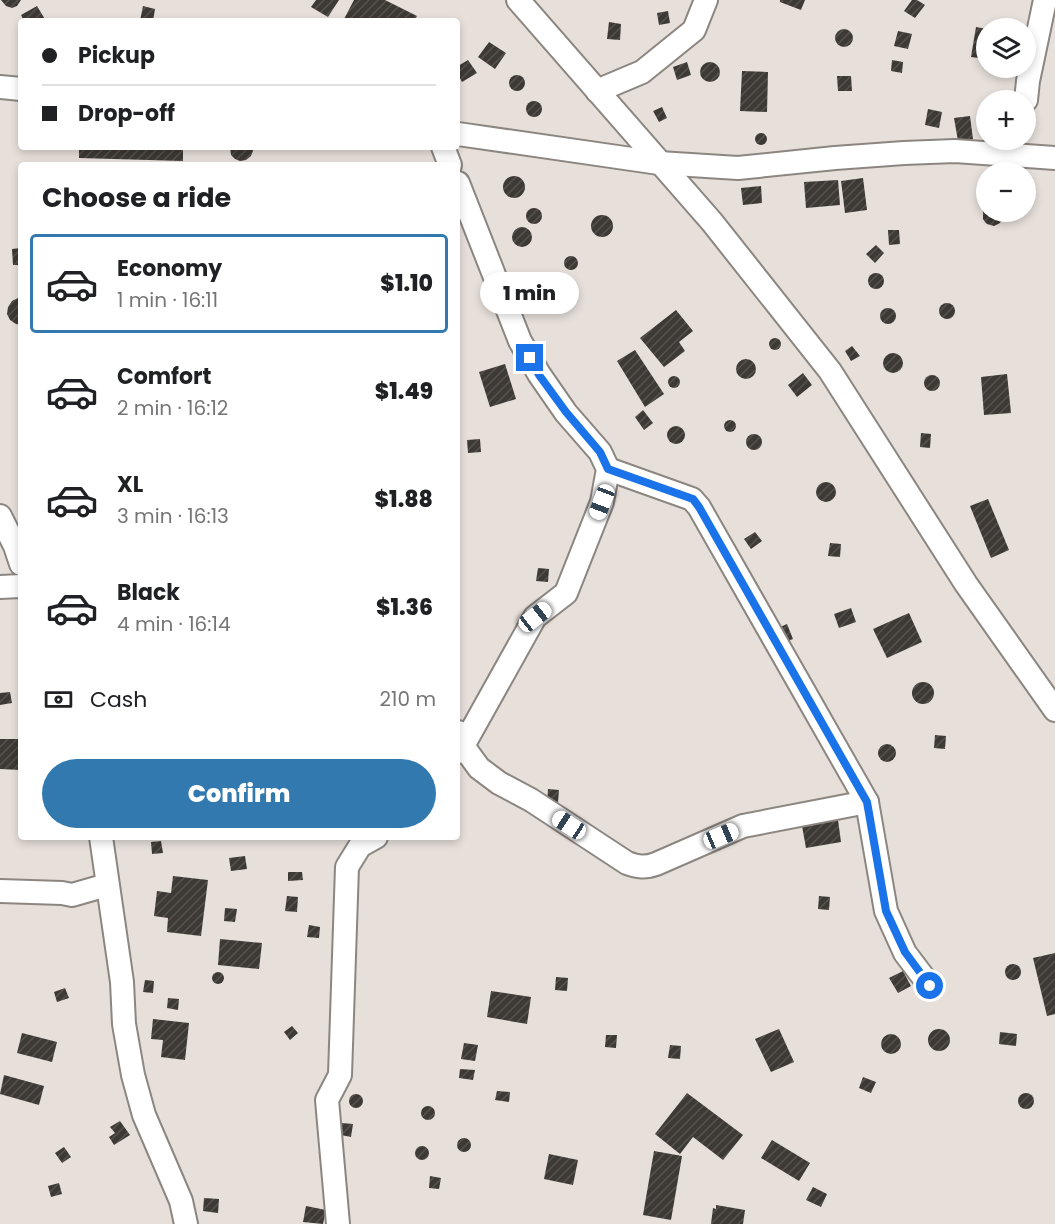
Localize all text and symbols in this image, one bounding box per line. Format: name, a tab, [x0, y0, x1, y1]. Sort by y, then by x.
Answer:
map controls	[976, 18, 1036, 222]
button: layers	[976, 18, 1036, 78]
text: Pickup	[78, 40, 155, 71]
button: +	[976, 90, 1036, 150]
text: Drop-off	[78, 98, 175, 129]
button: −	[976, 162, 1036, 222]
text: Choose a ride	[42, 179, 231, 216]
text: Economy	[117, 253, 222, 284]
icon: car	[45, 257, 99, 311]
text: $1.10	[380, 268, 433, 299]
callout: 1 min	[480, 271, 580, 313]
text: 1 min	[503, 279, 556, 307]
text: 1 min · 16:11	[117, 286, 218, 314]
route end	[516, 344, 543, 371]
text: Comfort	[117, 361, 211, 392]
icon: car	[45, 365, 99, 419]
text: $1.49	[375, 376, 433, 407]
text: 2 min · 16:12	[117, 394, 228, 422]
text: XL	[117, 469, 143, 500]
icon: car	[45, 473, 99, 527]
car	[587, 482, 617, 522]
text: $1.88	[375, 484, 433, 515]
text: 3 min · 16:13	[117, 502, 229, 530]
text: Black	[117, 577, 180, 608]
icon: car	[45, 581, 99, 635]
text: $1.36	[376, 592, 433, 623]
car	[515, 599, 555, 635]
text: 4 min · 16:14	[117, 610, 231, 638]
icon: cash	[42, 683, 75, 716]
text: Cash	[90, 684, 147, 715]
text: 210 m	[380, 685, 436, 713]
button: Confirm	[42, 759, 436, 828]
car	[549, 808, 589, 842]
car	[701, 821, 741, 851]
route start	[916, 972, 943, 999]

